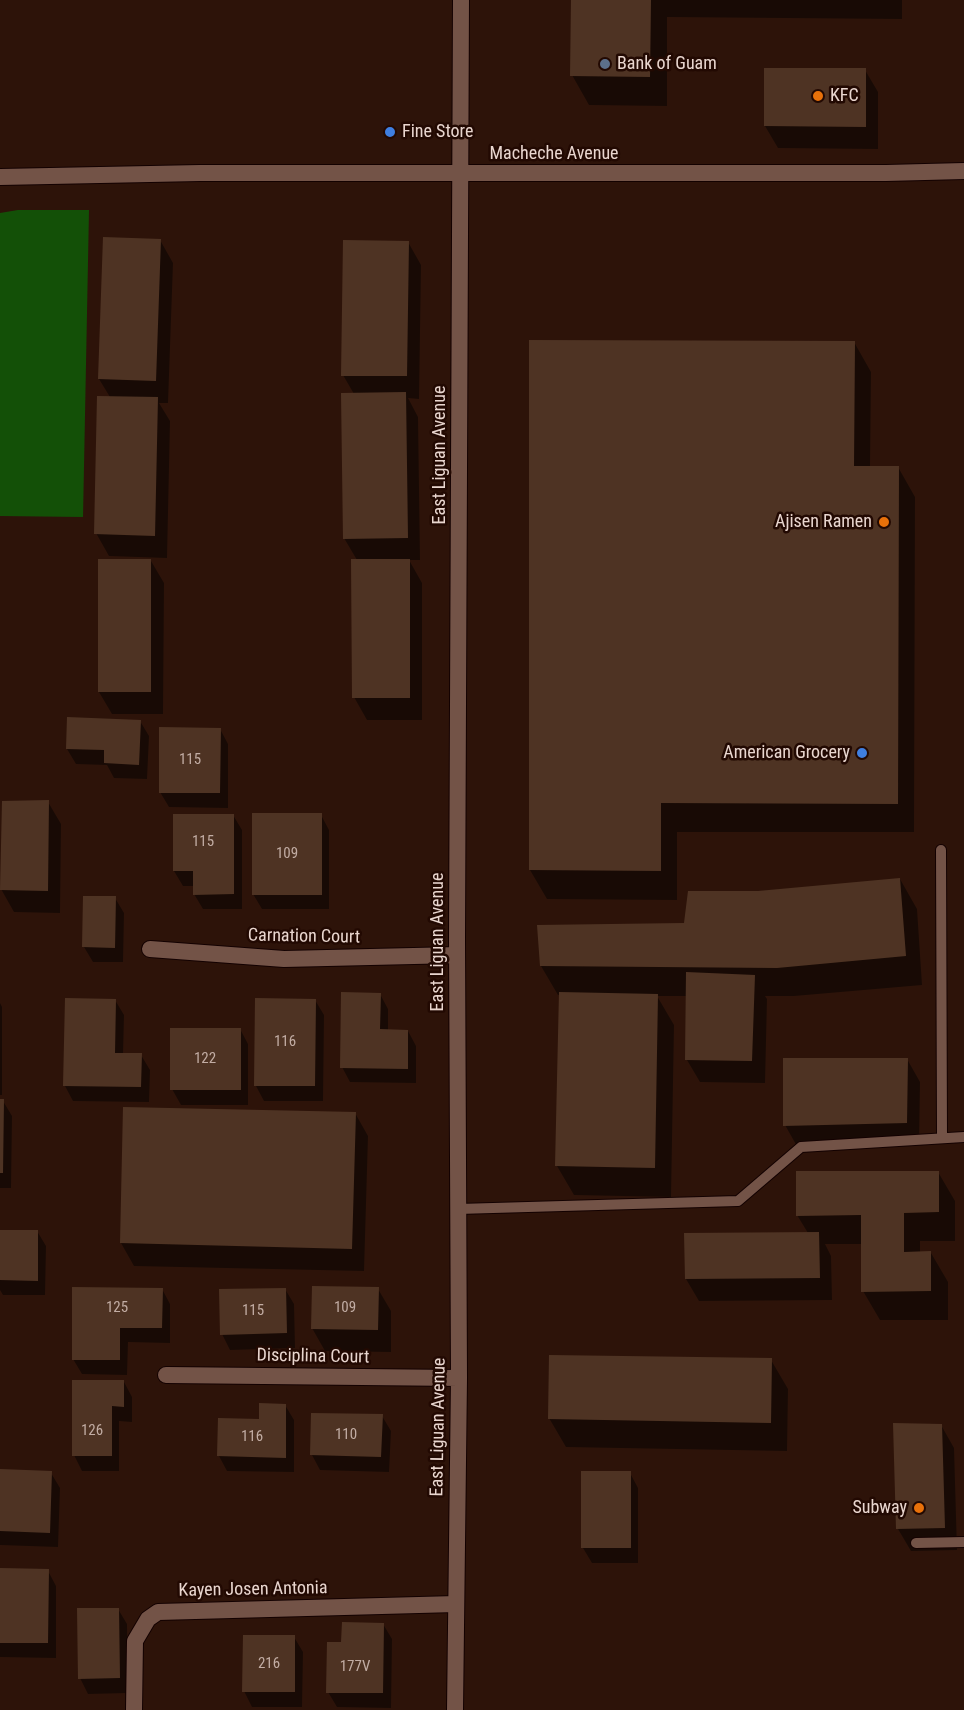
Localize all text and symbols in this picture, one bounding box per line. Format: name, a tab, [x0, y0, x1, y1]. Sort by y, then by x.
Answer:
place label: Bank of Guam	[617, 53, 717, 75]
marker: Bank of Guam	[598, 57, 612, 71]
place label: KFC	[830, 85, 859, 107]
marker: KFC	[811, 89, 825, 103]
place label: Fine Store	[402, 121, 473, 143]
marker: Fine Store	[383, 125, 397, 139]
street label: Macheche Avenue	[489, 143, 619, 165]
street label: East Liguan Avenue	[429, 386, 451, 524]
place label: Ajisen Ramen	[775, 511, 872, 533]
marker: Ajisen Ramen	[877, 515, 891, 529]
place label: American Grocery	[723, 742, 850, 764]
marker: American Grocery	[855, 746, 869, 760]
house number: 115	[179, 751, 201, 769]
house number: 115	[192, 833, 214, 851]
house number: 109	[276, 845, 298, 863]
street label: East Liguan Avenue	[427, 873, 449, 1011]
street label: Carnation Court	[248, 925, 360, 949]
house number: 116	[274, 1033, 296, 1051]
house number: 122	[194, 1050, 216, 1068]
house number: 125	[106, 1299, 128, 1317]
house number: 109	[334, 1299, 356, 1317]
house number: 115	[242, 1302, 264, 1320]
street label: Disciplina Court	[256, 1345, 370, 1369]
street label: East Liguan Avenue	[427, 1357, 451, 1497]
house number: 126	[81, 1422, 103, 1440]
house number: 110	[335, 1426, 357, 1444]
house number: 116	[241, 1428, 263, 1446]
place label: Subway	[852, 1497, 907, 1519]
marker: Subway	[912, 1501, 926, 1515]
street label: Kayen Josen Antonia	[178, 1578, 328, 1602]
house number: 216	[258, 1655, 280, 1673]
house number: 177V	[340, 1658, 370, 1676]

